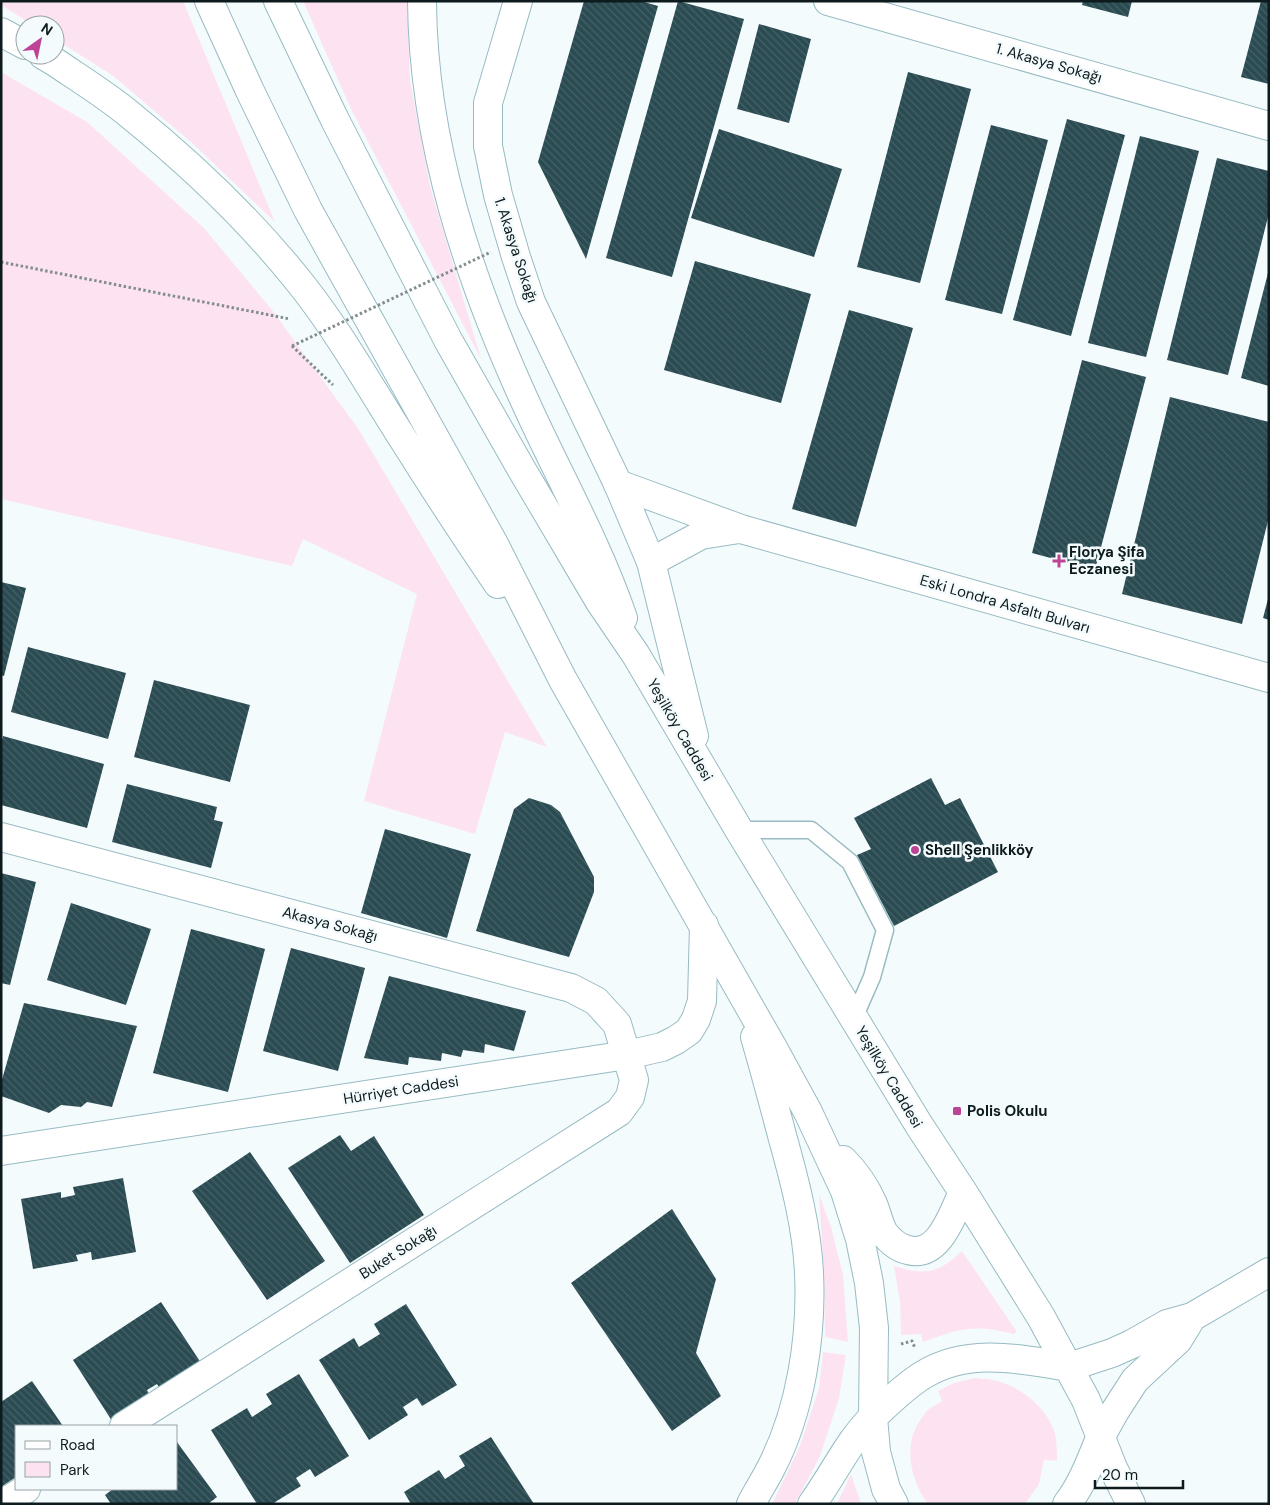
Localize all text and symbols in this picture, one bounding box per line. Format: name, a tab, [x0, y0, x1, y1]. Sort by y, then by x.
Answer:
north arrow	[15, 15, 65, 65]
text: N	[38, 19, 56, 39]
street label: 1. Akasya Sokağı	[994, 38, 1104, 88]
street label: 1. Akasya Sokağı	[490, 195, 542, 305]
place label: Florya Şifa Eczanesi	[1069, 542, 1145, 579]
marker: Florya Şifa Eczanesi	[1053, 555, 1065, 567]
street label: Eski Londra Asfaltı Bulvarı	[918, 570, 1092, 638]
street label: Yeşilköy Caddesi	[642, 675, 718, 785]
place label: Shell Şenlikköy	[925, 840, 1034, 860]
marker: Shell Şenlikköy	[909, 844, 921, 856]
street label: Akasya Sokağı	[280, 902, 380, 946]
street label: Yeşilköy Caddesi	[851, 1022, 927, 1132]
street label: Hürriyet Caddesi	[342, 1071, 460, 1109]
place label: Polis Okulu	[967, 1101, 1048, 1121]
marker: Polis Okulu	[951, 1105, 963, 1117]
street label: Buket Sokağı	[355, 1220, 441, 1284]
legend	[15, 1425, 178, 1490]
text: Road	[60, 1435, 95, 1455]
scale bar	[1095, 1458, 1182, 1490]
text: Park	[60, 1460, 90, 1480]
text: 20 m	[1102, 1465, 1138, 1485]

